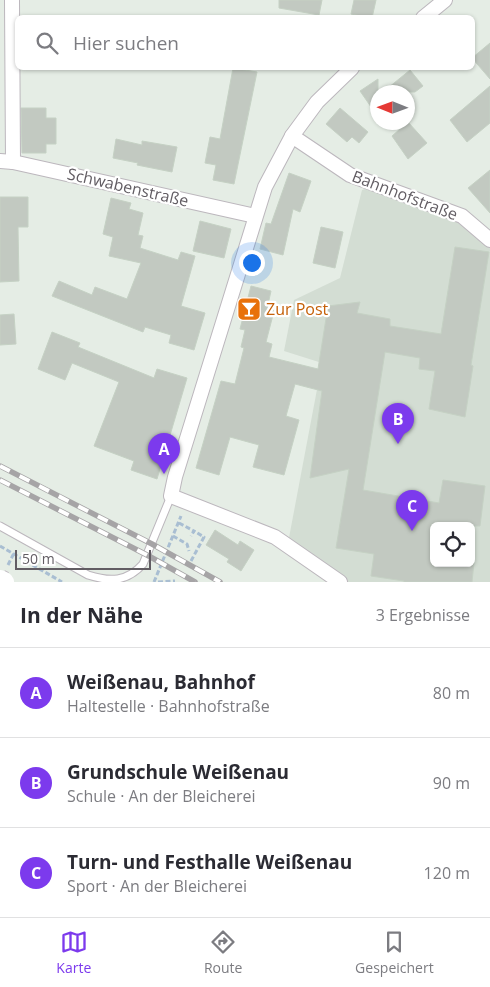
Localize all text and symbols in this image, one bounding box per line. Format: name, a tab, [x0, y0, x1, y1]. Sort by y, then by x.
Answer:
search box	[15, 15, 475, 70]
icon: search	[33, 29, 61, 57]
text: Hier suchen	[73, 30, 179, 56]
north arrow	[370, 85, 415, 130]
street label: Schwabenstraße	[65, 162, 191, 212]
street label: Bahnhofstraße	[349, 165, 461, 225]
your location	[239, 250, 265, 276]
bar icon: Zur Post	[236, 296, 262, 322]
place label: Zur Post	[266, 298, 329, 320]
pin: B	[382, 403, 414, 444]
pin: A	[148, 433, 180, 474]
pin: C	[396, 490, 428, 531]
map controls	[430, 522, 475, 567]
button: locate	[430, 522, 475, 567]
scale bar	[15, 547, 151, 570]
text: 50 m	[22, 549, 55, 568]
text: In der Nähe	[20, 601, 143, 629]
text: 3 Ergebnisse	[376, 604, 470, 626]
text: Weißenau, Bahnhof	[67, 669, 255, 695]
text: A	[30, 682, 42, 704]
text: 80 m	[433, 682, 470, 704]
text: Haltestelle · Bahnhofstraße	[67, 695, 270, 717]
text: Grundschule Weißenau	[67, 759, 289, 785]
text: B	[31, 772, 41, 794]
text: 90 m	[433, 772, 470, 794]
text: Schule · An der Bleicherei	[67, 785, 256, 807]
text: Turn- und Festhalle Weißenau	[67, 849, 352, 875]
text: C	[31, 862, 41, 884]
text: 120 m	[424, 862, 470, 884]
text: Sport · An der Bleicherei	[67, 875, 247, 897]
tab: Karte	[56, 928, 91, 977]
tab: Route	[204, 928, 242, 977]
tab: Gespeichert	[355, 928, 434, 977]

